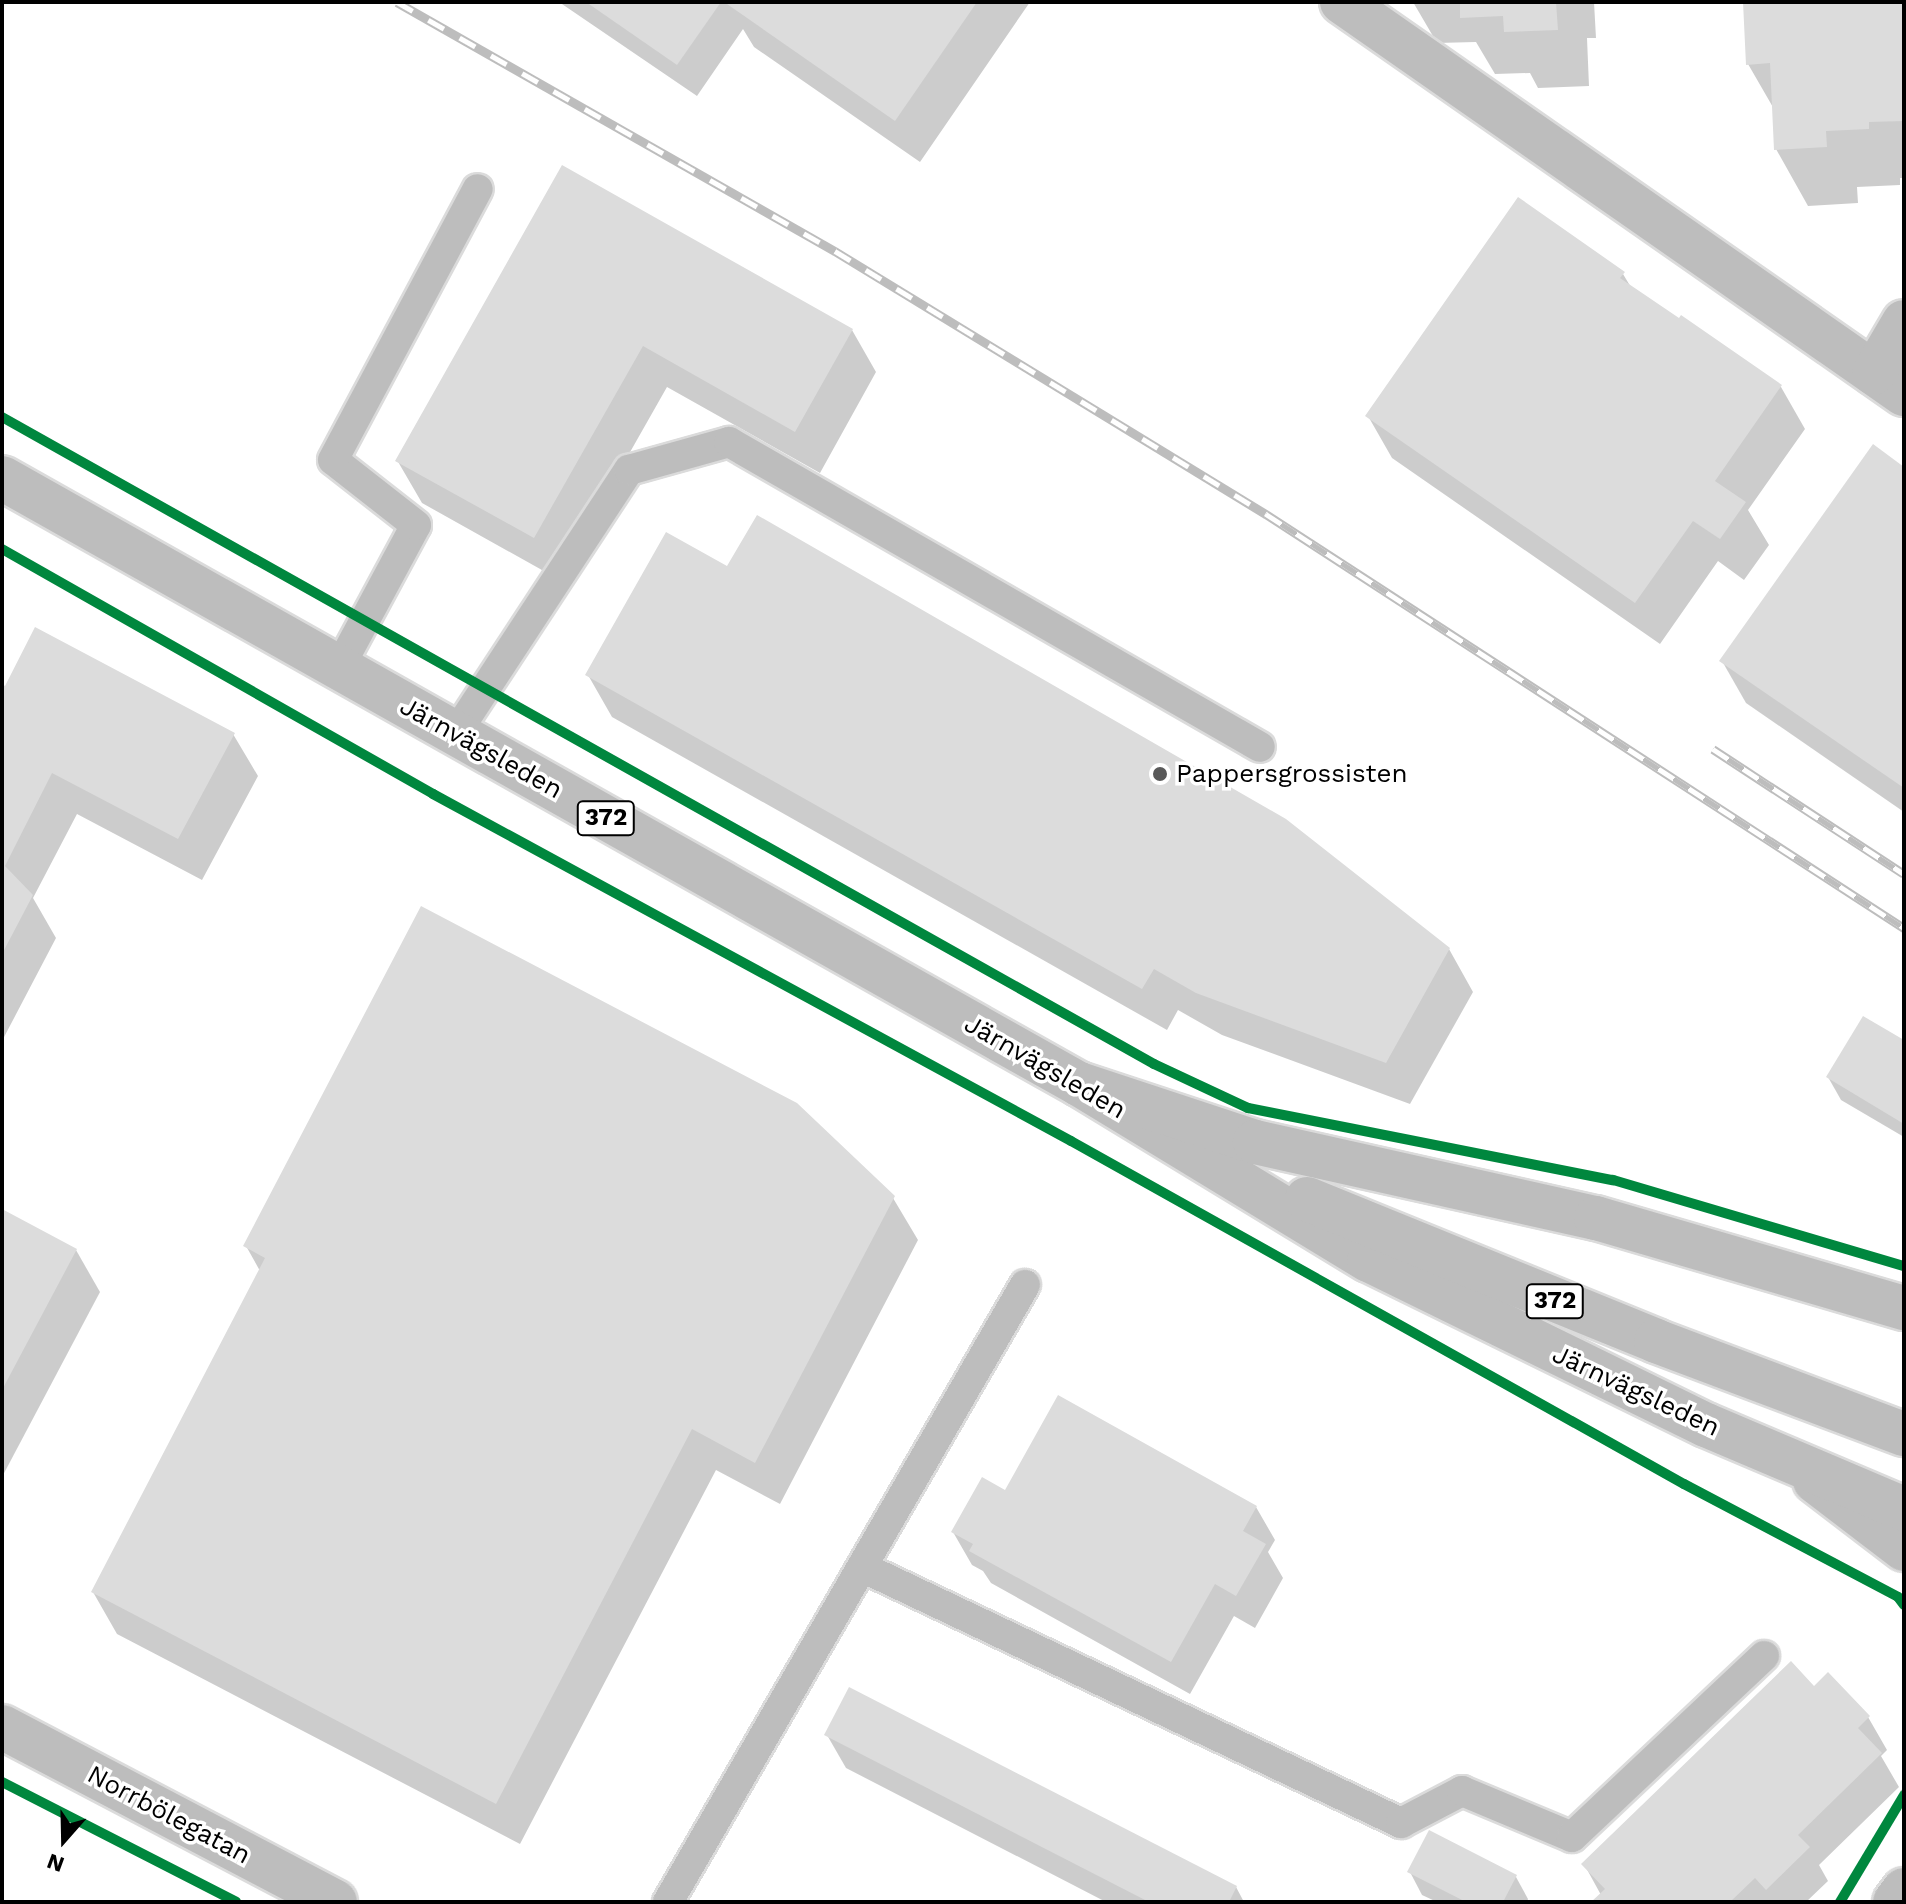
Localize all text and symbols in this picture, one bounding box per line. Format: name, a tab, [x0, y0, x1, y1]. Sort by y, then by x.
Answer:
street label: Järnvägsleden	[394, 690, 568, 806]
place label: Pappersgrossisten	[1176, 758, 1408, 790]
marker: Pappersgrossisten	[1151, 765, 1169, 783]
road number: 372	[576, 798, 636, 838]
street label: Järnvägsleden	[959, 1008, 1131, 1126]
road number: 372	[1525, 1281, 1585, 1321]
street label: Järnvägsleden	[1547, 1339, 1725, 1443]
street label: Norrbölegatan	[82, 1759, 256, 1871]
north arrow	[24, 1800, 104, 1880]
text: N	[44, 1848, 68, 1878]

